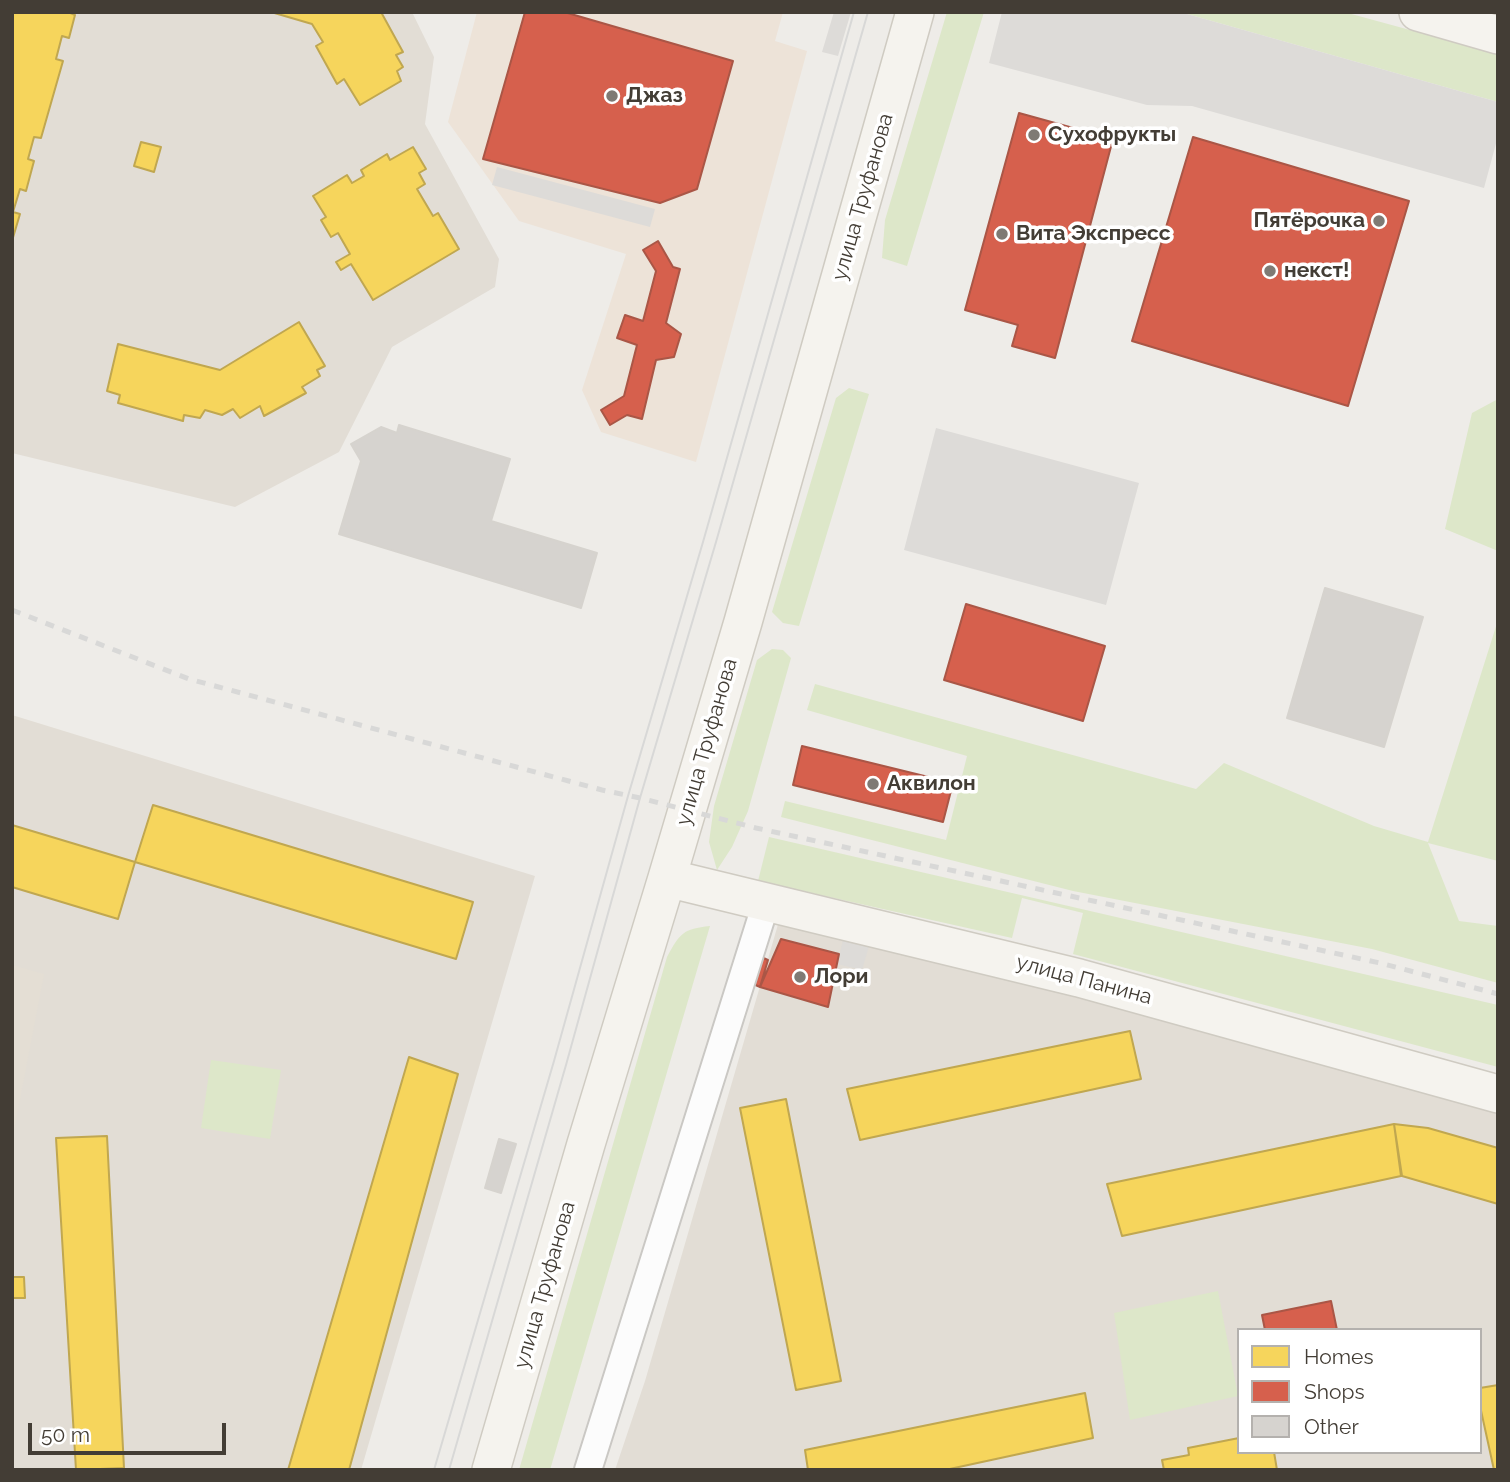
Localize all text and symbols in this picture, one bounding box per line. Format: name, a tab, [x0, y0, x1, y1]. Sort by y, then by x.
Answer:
place label: Джаз	[626, 83, 683, 109]
marker: Джаз	[604, 88, 620, 104]
street label: улица Труфанова	[827, 110, 899, 284]
place label: Сухофрукты	[1048, 122, 1176, 148]
marker: Сухофрукты	[1026, 127, 1042, 143]
place label: Пятёрочка	[1253, 208, 1365, 234]
marker: Пятёрочка	[1371, 213, 1387, 229]
place label: Вита Экспресс	[1016, 221, 1171, 247]
marker: Вита Экспресс	[994, 226, 1010, 242]
place label: некст!	[1284, 258, 1349, 284]
marker: некст!	[1262, 263, 1278, 279]
street label: улица Труфанова	[671, 655, 743, 829]
place label: Аквилон	[887, 771, 976, 797]
marker: Аквилон	[865, 776, 881, 792]
street label: улица Панина	[1013, 950, 1155, 1010]
place label: Лори	[814, 964, 868, 990]
marker: Лори	[792, 969, 808, 985]
street label: улица Труфанова	[509, 1198, 581, 1372]
legend	[1237, 1328, 1482, 1454]
text: Homes	[1304, 1344, 1374, 1369]
text: Shops	[1304, 1379, 1365, 1404]
scale bar	[32, 1408, 229, 1452]
text: Other	[1304, 1414, 1359, 1439]
text: 50 m	[41, 1422, 90, 1447]

